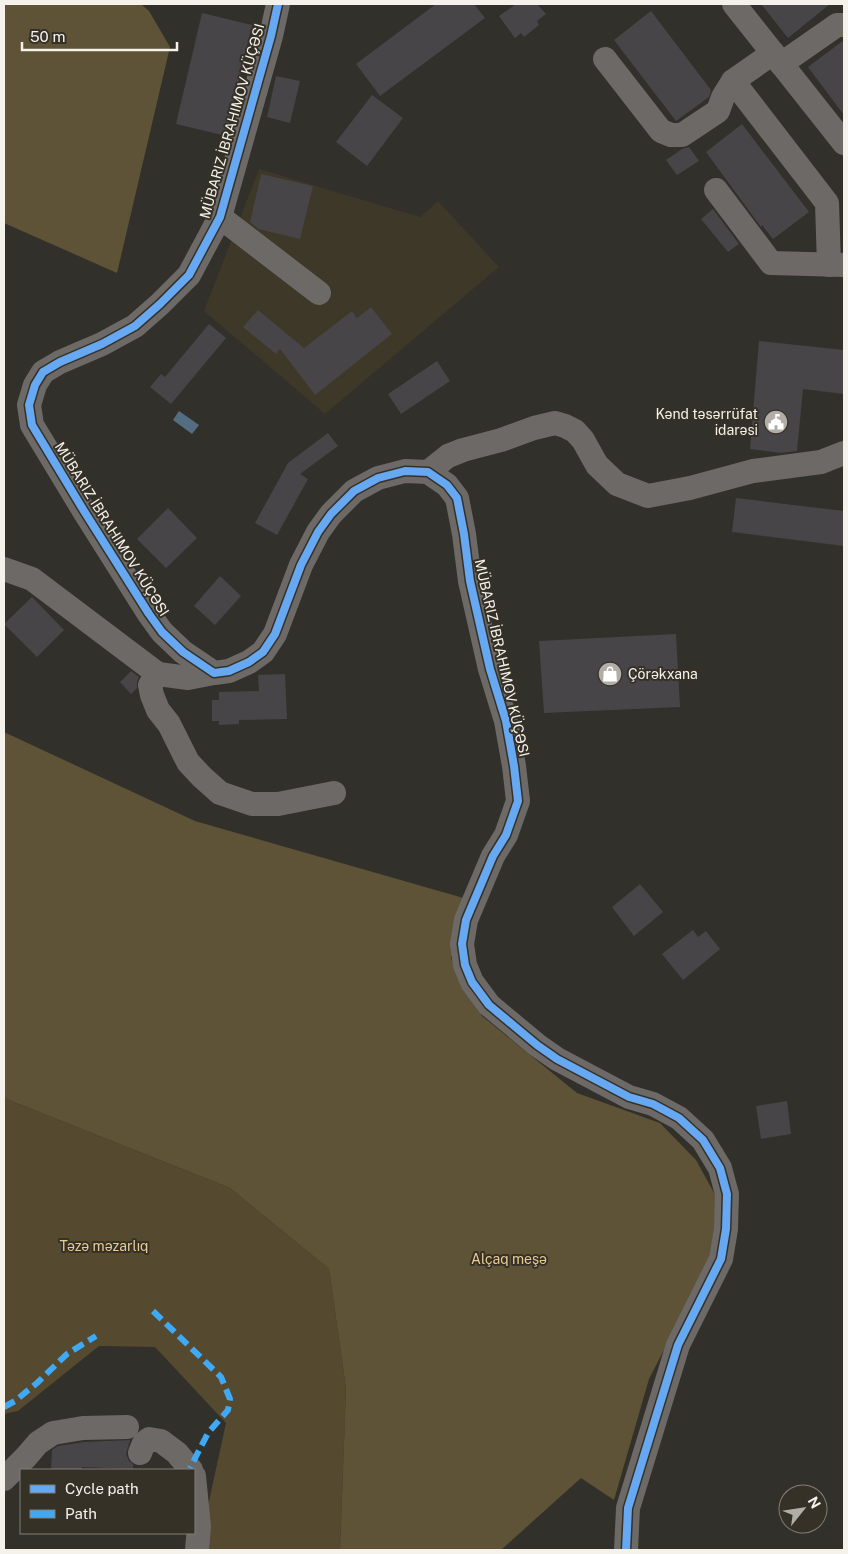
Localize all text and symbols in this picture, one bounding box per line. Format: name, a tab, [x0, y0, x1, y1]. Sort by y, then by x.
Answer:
scale bar	[22, 20, 178, 52]
street label: MÜBARIZ İBRAHIMOV KÜÇƏSI	[195, 21, 268, 220]
text: 50 m	[30, 28, 65, 45]
place label: Kənd təsərrüfat idarəsi	[655, 406, 758, 438]
public building icon: Kənd təsərrüfat idarəsi	[763, 409, 789, 435]
street label: MÜBARIZ İBRAHIMOV KÜÇƏSI	[52, 438, 174, 619]
street label: MÜBARIZ İBRAHIMOV KÜÇƏSI	[471, 557, 534, 758]
shop icon: Çörəkxana	[597, 661, 623, 687]
place label: Çörəkxana	[628, 666, 698, 682]
park label: Təzə məzarlıq	[60, 1238, 148, 1254]
park label: Alçaq meşə	[471, 1251, 547, 1267]
legend	[20, 1469, 195, 1534]
text: Cycle path	[65, 1480, 139, 1497]
north arrow	[778, 1484, 828, 1534]
text: N	[805, 1494, 824, 1511]
text: Path	[65, 1505, 97, 1522]

